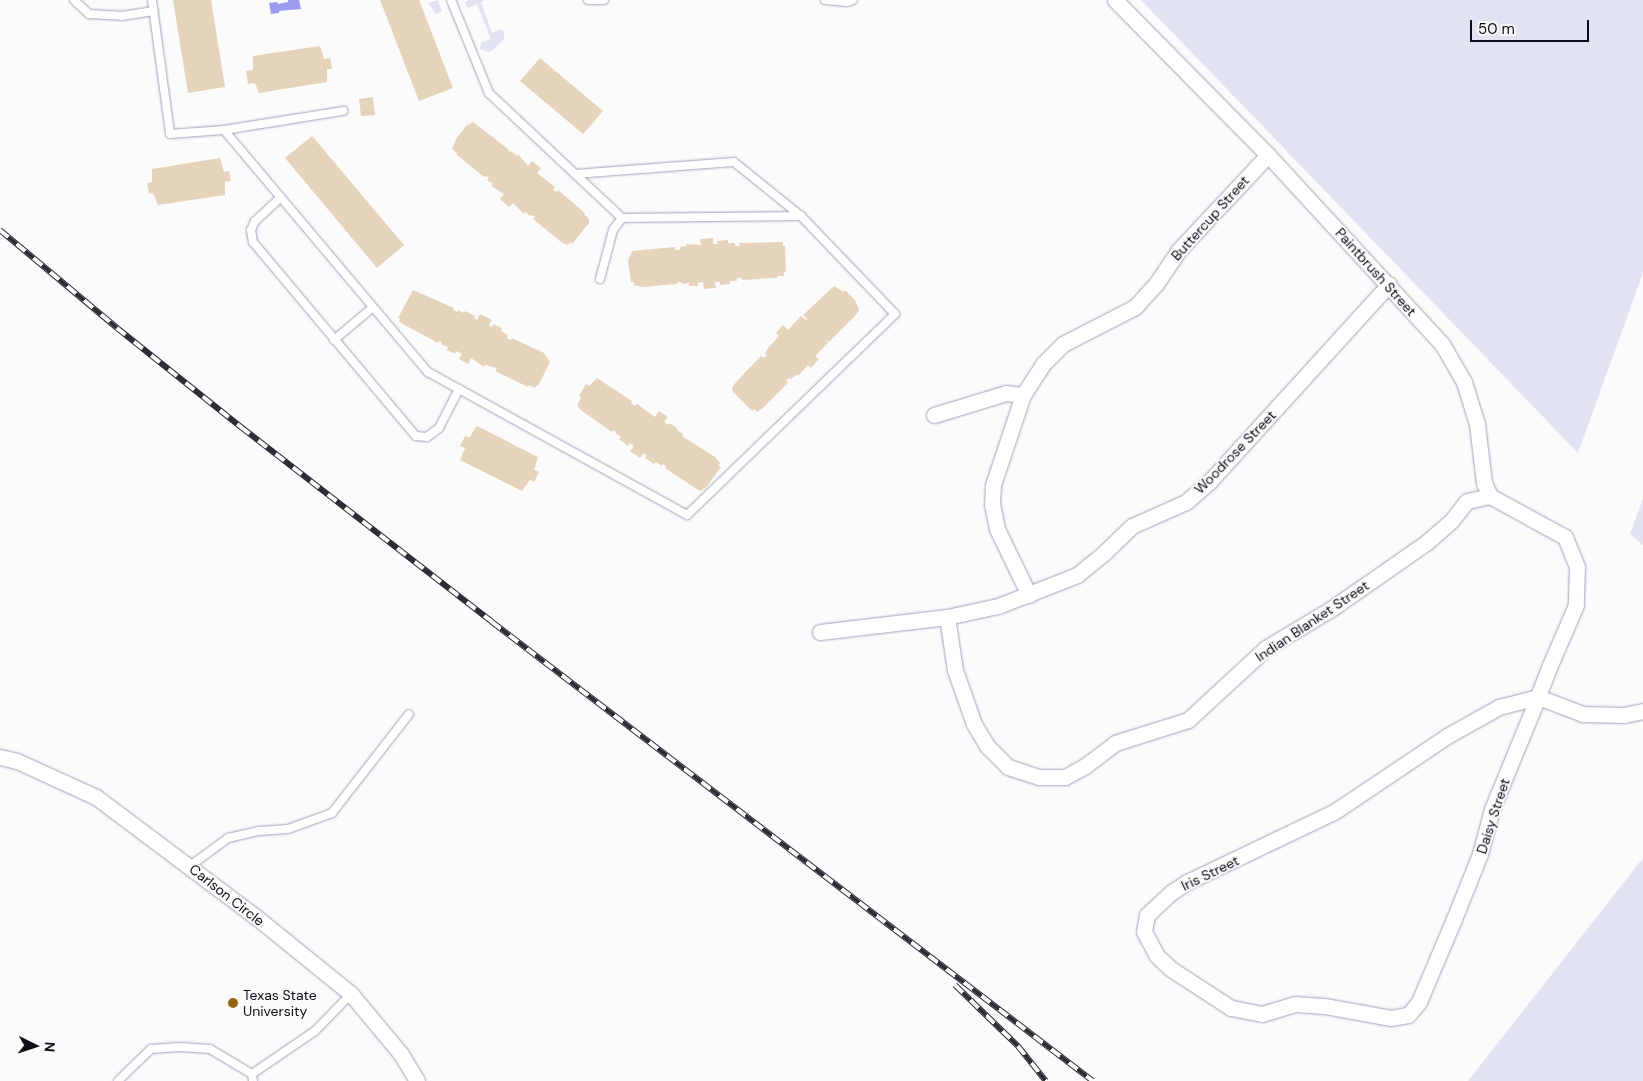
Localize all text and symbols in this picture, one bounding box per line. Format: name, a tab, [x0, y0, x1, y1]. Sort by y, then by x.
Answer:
scale bar	[1473, 10, 1592, 42]
text: 50 m	[1478, 19, 1515, 39]
street label: Buttercup Street	[1168, 172, 1252, 264]
street label: Paintbrush Street	[1332, 224, 1420, 320]
street label: Woodrose Street	[1191, 407, 1279, 497]
street label: Indian Blanket Street	[1252, 577, 1372, 665]
street label: Daisy Street	[1473, 776, 1513, 856]
street label: Iris Street	[1178, 852, 1242, 894]
street label: Carlson Circle	[186, 861, 268, 929]
place label: Texas State University	[243, 987, 317, 1020]
marker: Texas State University	[227, 997, 239, 1009]
north arrow	[10, 1021, 60, 1071]
text: N	[41, 1041, 59, 1053]

